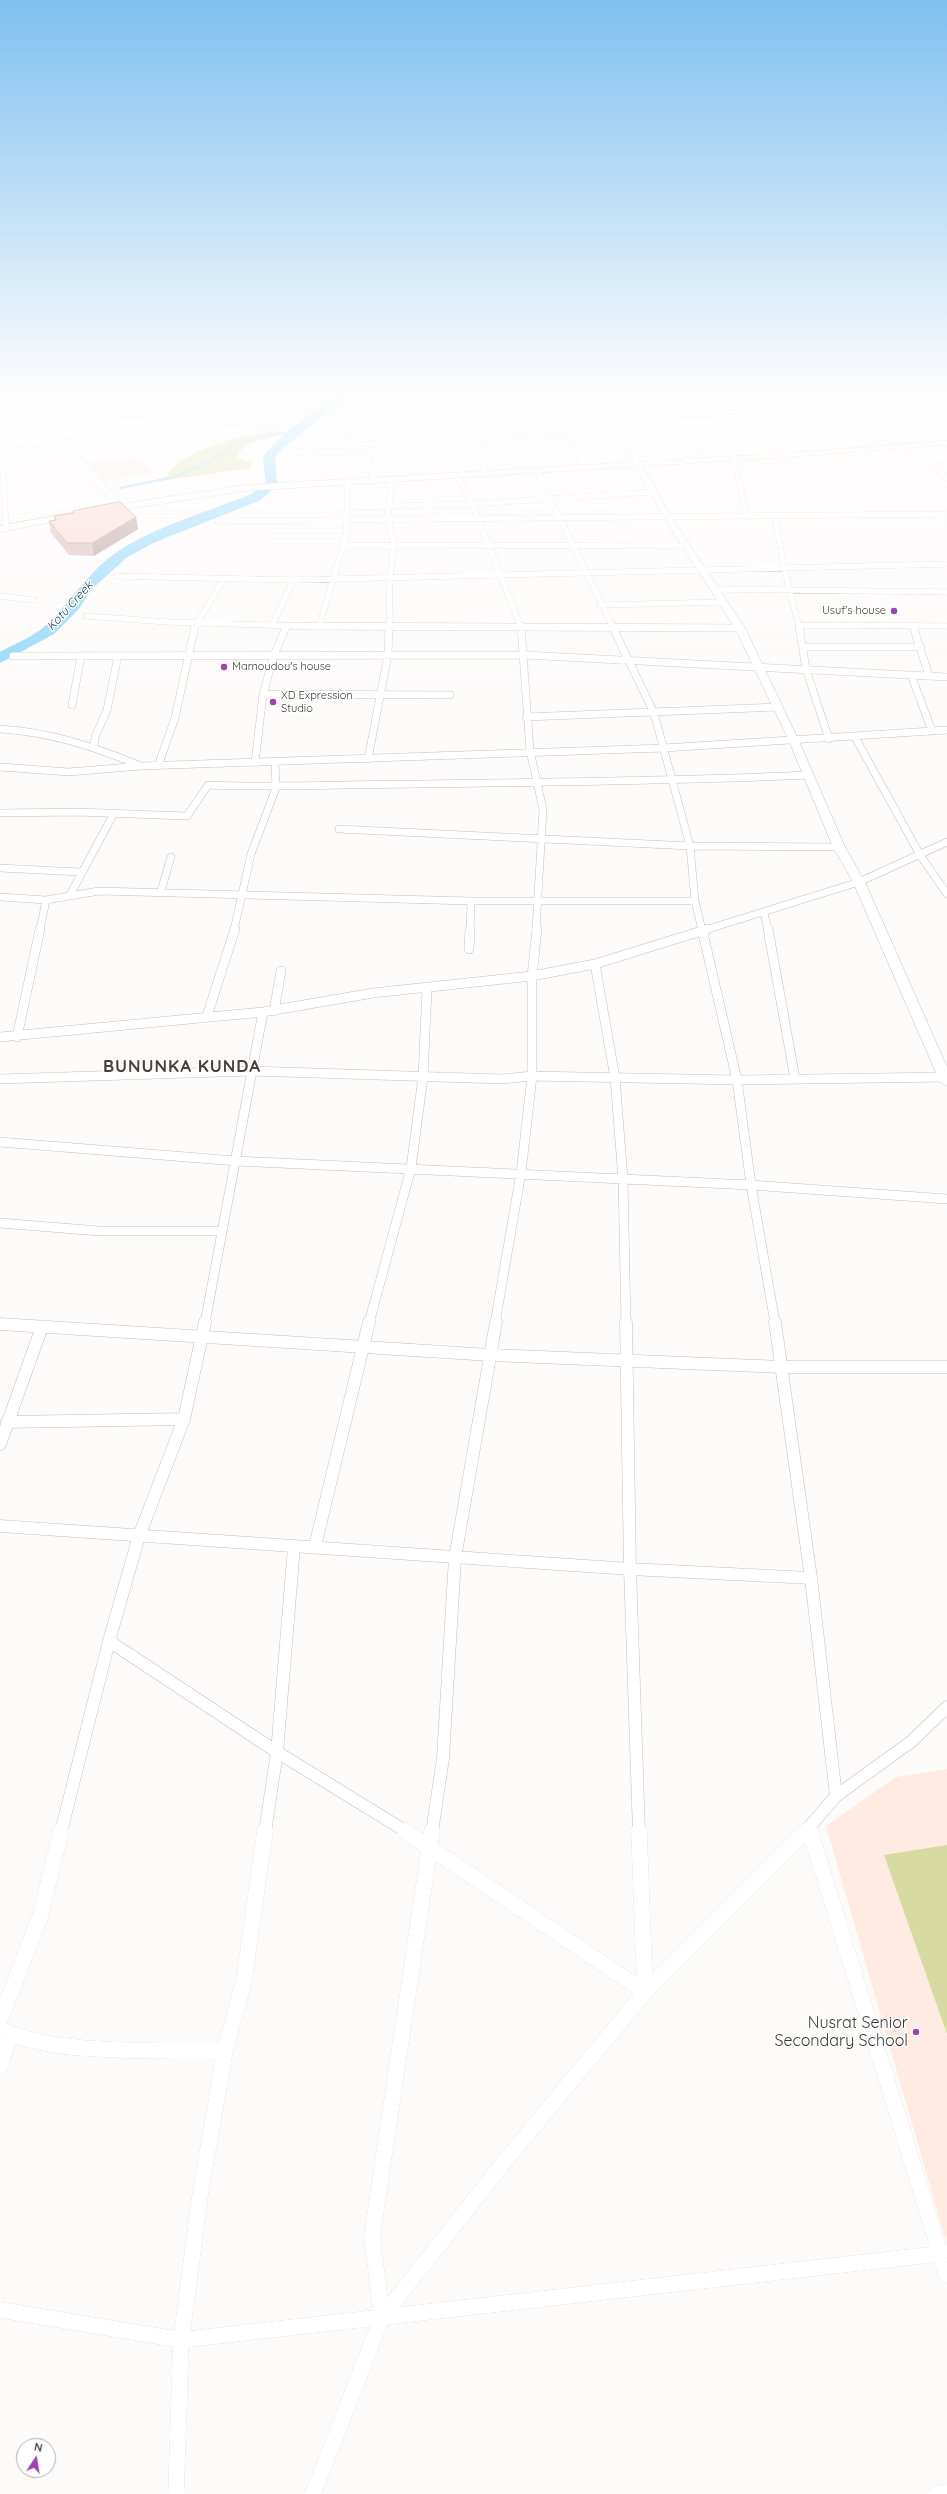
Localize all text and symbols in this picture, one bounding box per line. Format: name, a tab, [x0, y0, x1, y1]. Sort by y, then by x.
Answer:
water label: Kotu Creek	[44, 578, 96, 634]
place label: Usuf's house	[822, 604, 886, 618]
marker: Usuf's house	[889, 606, 899, 616]
place label: Mamoudou's house	[232, 660, 331, 674]
marker: Mamoudou's house	[219, 662, 229, 672]
place label: XD Expression Studio	[281, 689, 353, 715]
marker: XD Expression Studio	[268, 697, 278, 707]
district label: BUNUNKA KUNDA	[103, 1057, 261, 1077]
place label: Nusrat Senior Secondary School	[774, 2013, 908, 2051]
marker: Nusrat Senior Secondary School	[911, 2027, 921, 2037]
north arrow	[16, 2438, 56, 2478]
text: N	[33, 2440, 44, 2455]

